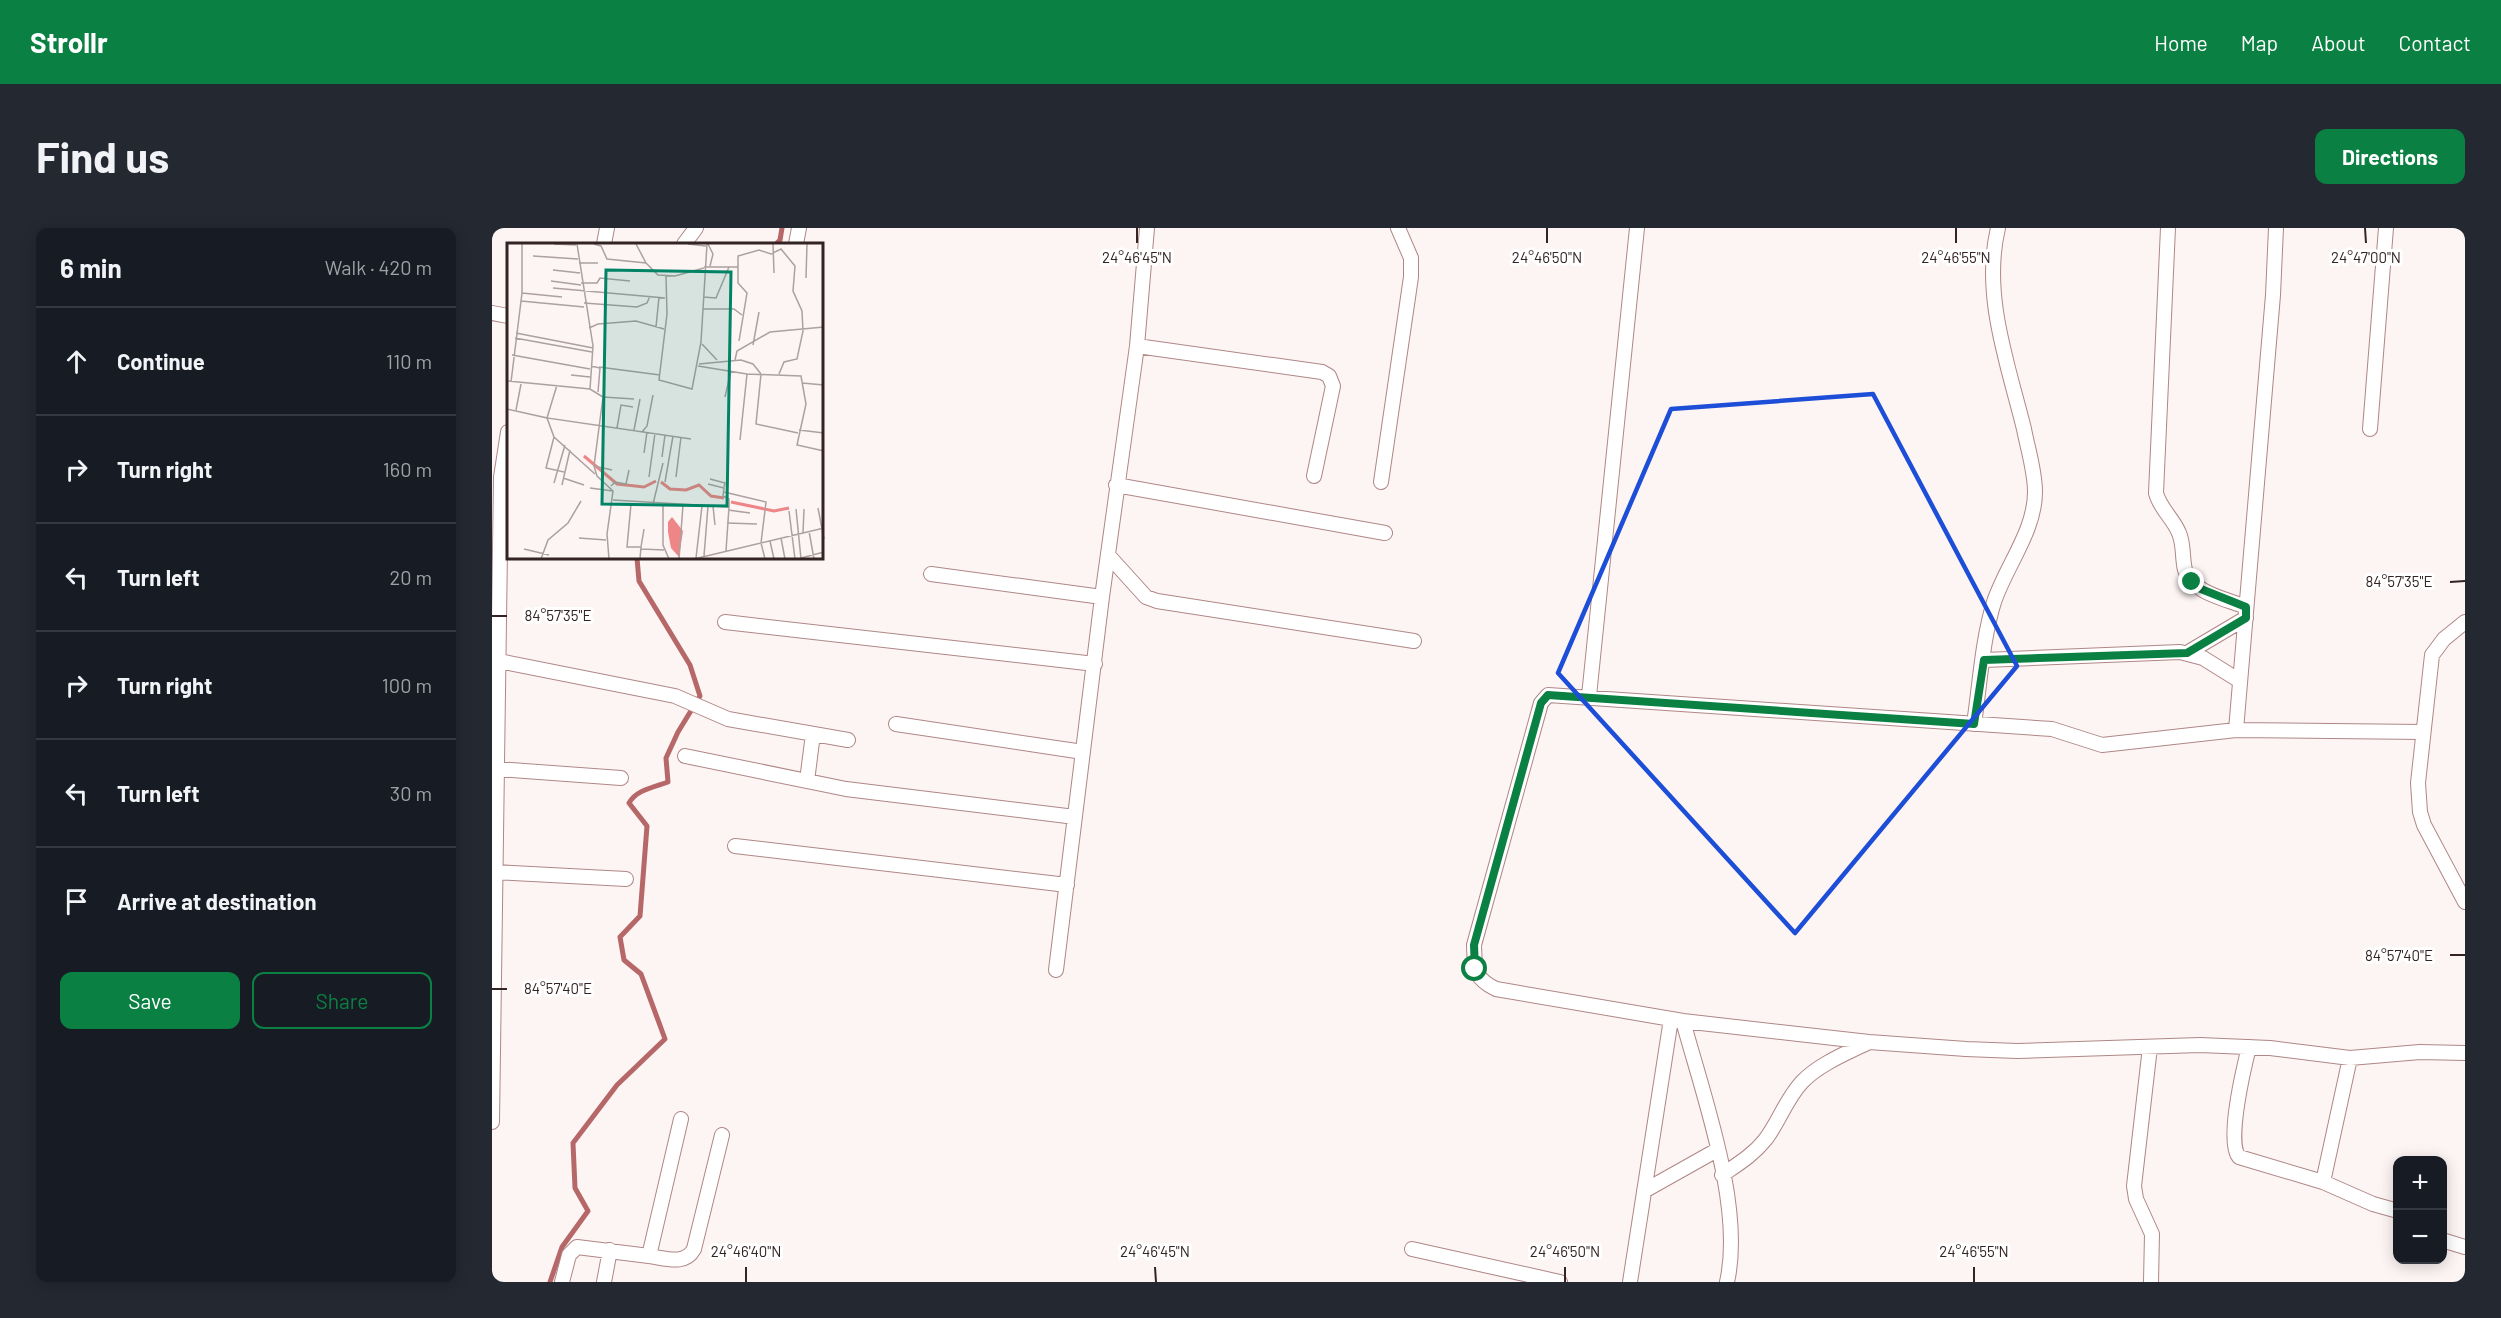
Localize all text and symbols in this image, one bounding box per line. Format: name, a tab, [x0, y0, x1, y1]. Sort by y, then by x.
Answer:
text: Strollr	[30, 25, 108, 59]
text: Home	[2154, 30, 2208, 55]
text: Map	[2241, 30, 2278, 55]
text: About	[2311, 30, 2366, 55]
text: Contact	[2399, 30, 2471, 55]
button: Directions	[2315, 129, 2465, 184]
text: Find us	[36, 131, 169, 181]
inset map	[507, 243, 824, 560]
text: 24°46'45"N	[1102, 248, 1172, 266]
text: 24°46'50"N	[1512, 248, 1582, 266]
text: 24°46'55"N	[1921, 248, 1991, 266]
text: 24°47'00"N	[2331, 248, 2401, 266]
text: 6 min	[60, 252, 122, 283]
text: Walk · 420 m	[325, 255, 432, 279]
icon: ahead	[60, 345, 93, 378]
text: Continue	[117, 348, 205, 374]
text: 110 m	[386, 349, 432, 373]
icon: right	[60, 453, 93, 486]
text: Turn right	[117, 456, 212, 482]
text: 160 m	[383, 457, 432, 481]
icon: left	[60, 561, 93, 594]
text: Turn left	[117, 564, 200, 590]
text: 20 m	[389, 565, 432, 589]
route end	[2178, 568, 2204, 594]
text: 84°57'35"E	[2365, 572, 2433, 590]
text: 84°57'35"E	[524, 606, 592, 624]
icon: right	[60, 669, 93, 702]
text: Turn right	[117, 672, 212, 698]
text: 100 m	[382, 673, 432, 697]
icon: left	[60, 777, 93, 810]
text: Turn left	[117, 780, 200, 806]
text: 30 m	[390, 781, 432, 805]
icon: arrive	[60, 885, 93, 918]
text: Arrive at destination	[117, 888, 316, 914]
text: 84°57'40"E	[2365, 946, 2433, 964]
route start	[1461, 955, 1487, 981]
button: Save	[60, 972, 240, 1029]
button: Share	[252, 972, 432, 1029]
text: 84°57'40"E	[524, 979, 592, 997]
map controls	[2393, 1156, 2447, 1264]
button: +	[2393, 1156, 2447, 1210]
button: −	[2393, 1210, 2447, 1264]
text: 24°46'40"N	[711, 1242, 781, 1260]
text: 24°46'45"N	[1120, 1242, 1190, 1260]
text: 24°46'50"N	[1530, 1242, 1600, 1260]
text: 24°46'55"N	[1939, 1242, 2009, 1260]

